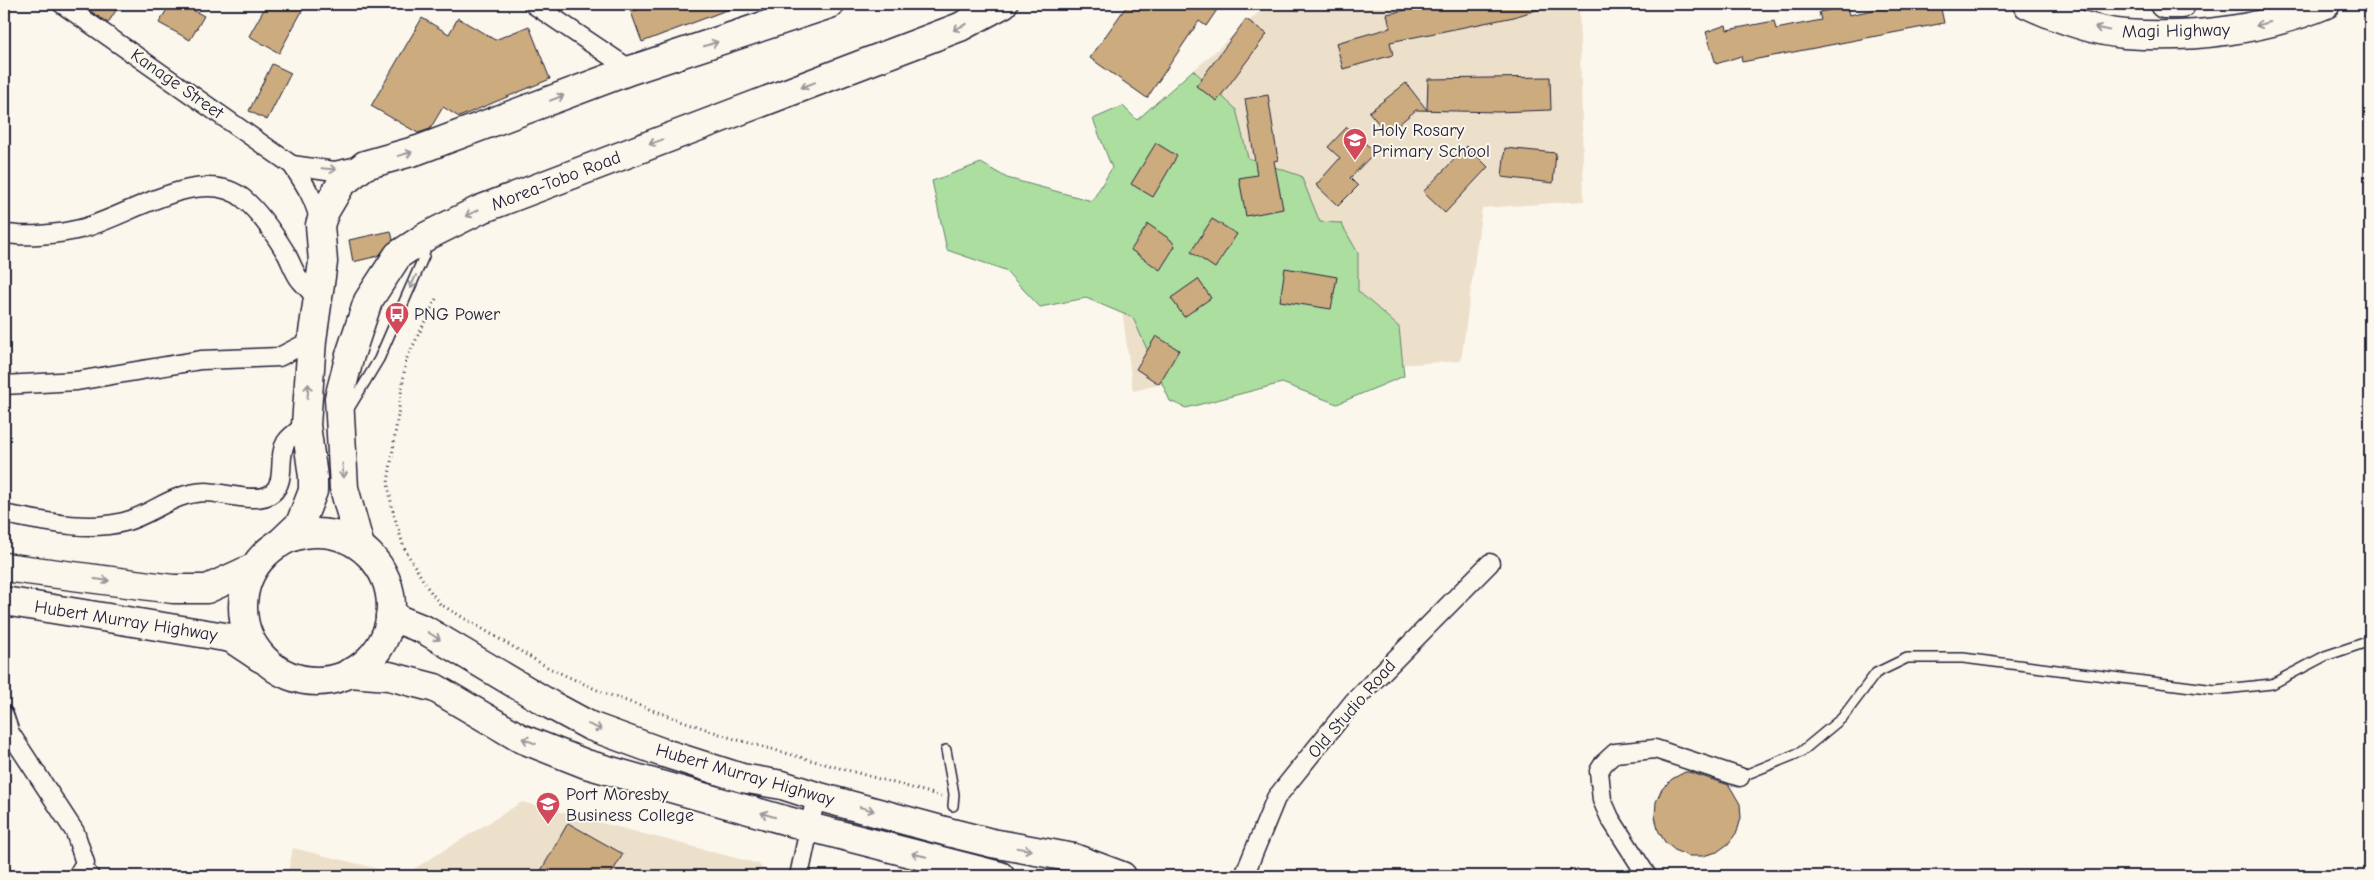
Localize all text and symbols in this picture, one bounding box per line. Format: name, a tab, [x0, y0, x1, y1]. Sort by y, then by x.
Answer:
street label: Magi Highway	[2122, 20, 2231, 42]
one-way arrow	[2255, 20, 2271, 29]
one-way arrow	[953, 22, 968, 32]
one-way arrow	[2094, 24, 2110, 34]
one-way arrow	[702, 38, 718, 48]
street label: Kanage Street	[127, 44, 228, 124]
one-way arrow	[801, 81, 816, 90]
one-way arrow	[549, 93, 564, 102]
place label: Holy Rosary Primary School	[1372, 120, 1490, 162]
school or university icon: Holy Rosary Primary School	[1342, 127, 1368, 161]
one-way arrow	[649, 138, 664, 148]
street label: Morea-Tobo Road	[488, 147, 624, 215]
one-way arrow	[396, 148, 412, 158]
one-way arrow	[321, 165, 337, 174]
one-way arrow	[465, 209, 480, 218]
one-way arrow	[407, 274, 417, 289]
bus stop icon: PNG Power	[384, 301, 410, 335]
place label: PNG Power	[414, 304, 501, 325]
one-way arrow	[304, 383, 313, 399]
one-way arrow	[338, 463, 347, 479]
one-way arrow	[93, 576, 109, 586]
street label: Hubert Murray Highway	[33, 596, 220, 646]
one-way arrow	[427, 631, 441, 641]
street label: Old Studio Road	[1304, 656, 1400, 762]
one-way arrow	[587, 723, 602, 732]
one-way arrow	[522, 736, 537, 746]
street label: Hubert Murray Highway	[653, 739, 838, 811]
place label: Port Moresby Business College	[566, 784, 694, 826]
school or university icon: Port Moresby Business College	[535, 791, 561, 825]
one-way arrow	[858, 805, 874, 815]
one-way arrow	[760, 809, 776, 819]
one-way arrow	[1016, 844, 1032, 854]
one-way arrow	[912, 850, 928, 859]

